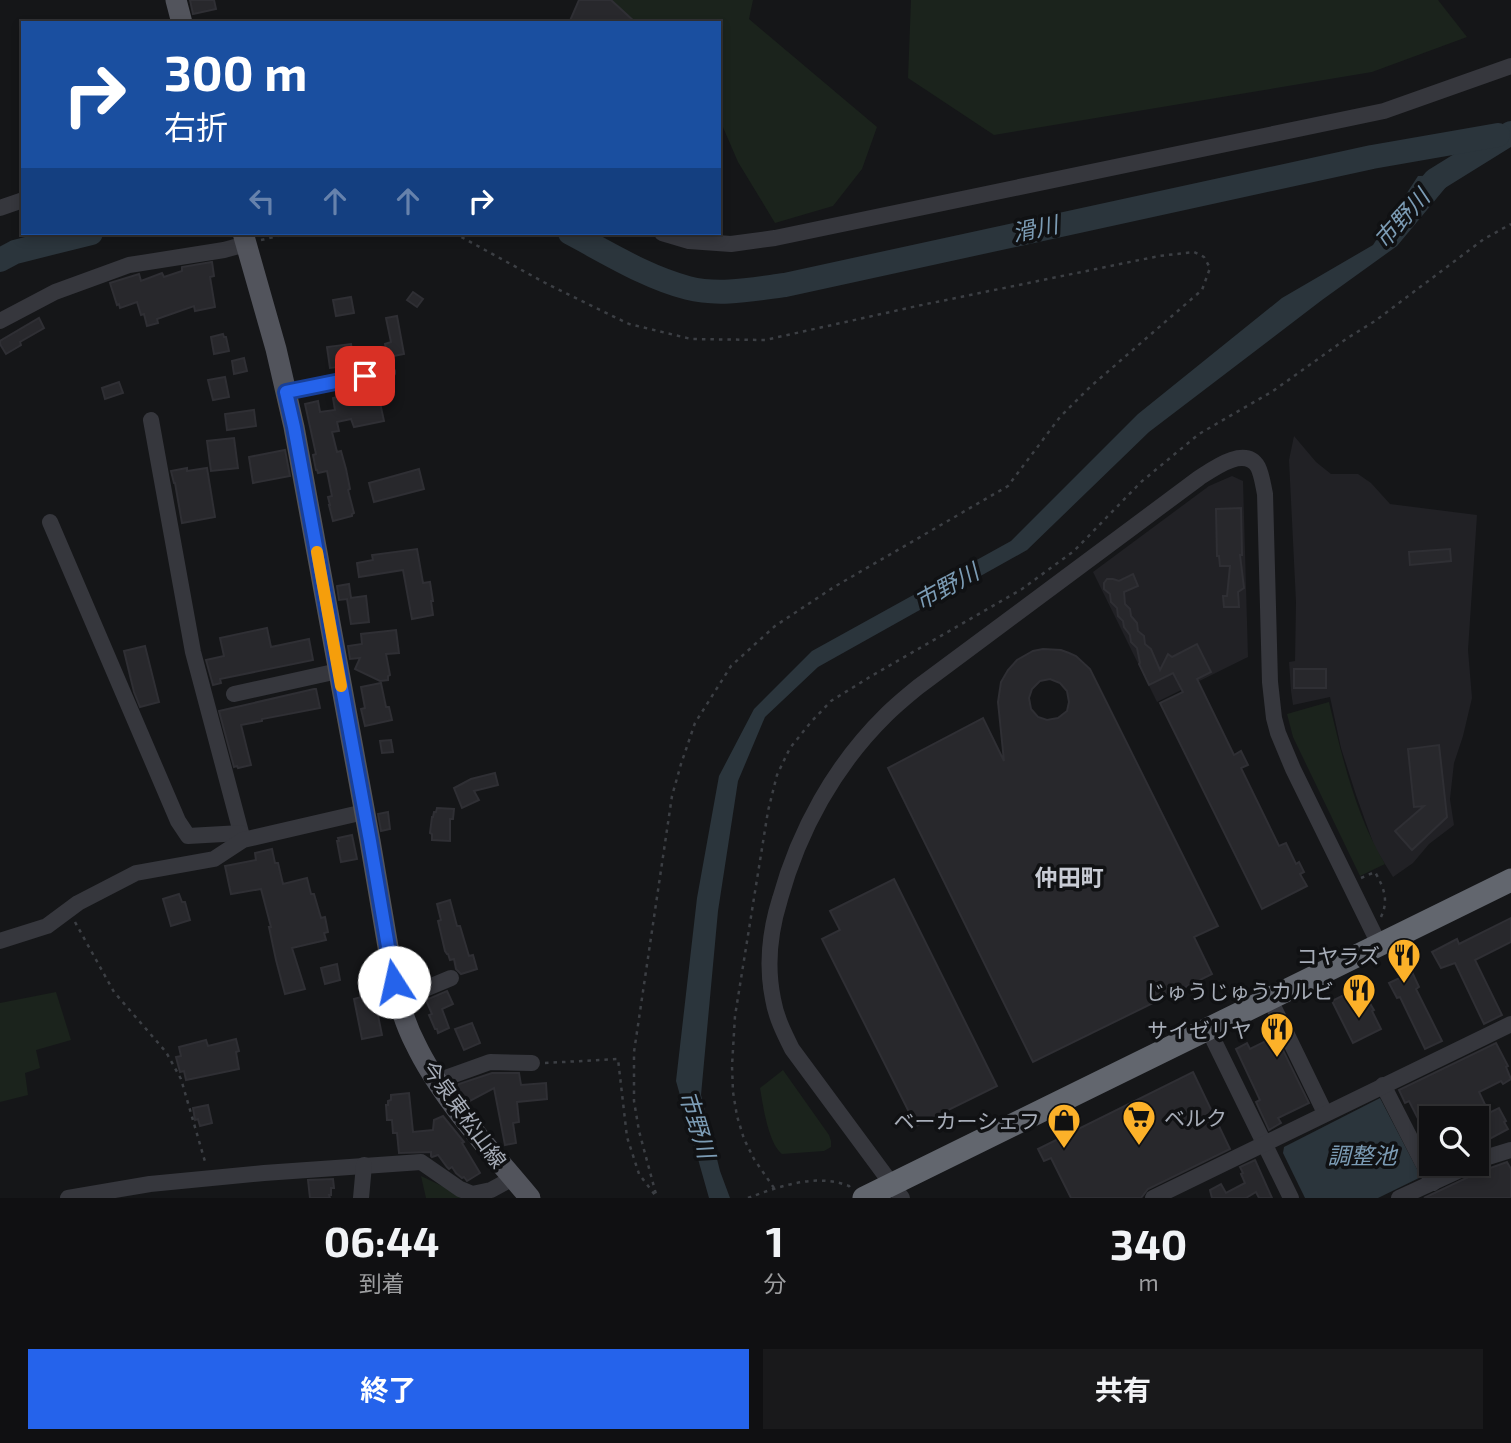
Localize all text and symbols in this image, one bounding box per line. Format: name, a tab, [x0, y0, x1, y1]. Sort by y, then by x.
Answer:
text: 300 m	[164, 42, 307, 101]
icon: right	[49, 49, 140, 140]
text: 右折	[164, 107, 228, 145]
water label: 市野川	[1368, 181, 1436, 253]
icon: left	[243, 182, 281, 220]
icon: ahead	[316, 182, 354, 220]
icon: ahead	[389, 182, 427, 220]
icon: right	[462, 182, 500, 220]
water label: 滑川	[1010, 209, 1063, 246]
pin	[335, 346, 395, 406]
icon: arrive	[346, 357, 384, 395]
water label: 市野川	[909, 556, 986, 615]
district label: 仲田町	[1035, 863, 1104, 891]
restaurant icon: コヤラズ	[1385, 936, 1423, 985]
place label: コヤラズ	[1296, 943, 1380, 968]
position arrow	[357, 945, 431, 1019]
restaurant icon: じゅうじゅうカルビ	[1340, 971, 1378, 1020]
place label: じゅうじゅうカルビ	[1145, 978, 1334, 1003]
restaurant icon: サイゼリヤ	[1258, 1010, 1296, 1059]
place label: サイゼリヤ	[1147, 1017, 1252, 1042]
street label: 今泉東松山線	[418, 1056, 512, 1172]
water label: 市野川	[675, 1087, 722, 1164]
supermarket icon: ベルク	[1120, 1098, 1158, 1147]
shop icon: ベーカーシェフ	[1045, 1101, 1083, 1150]
place label: ベルク	[1164, 1105, 1227, 1130]
map controls	[1419, 1106, 1489, 1176]
button: search	[1419, 1106, 1489, 1176]
place label: ベーカーシェフ	[893, 1108, 1040, 1133]
water label: 調整池	[1328, 1141, 1399, 1169]
text: 06:44	[324, 1215, 439, 1265]
text: 1	[766, 1215, 784, 1265]
text: 340	[1110, 1218, 1187, 1268]
text: m	[1139, 1268, 1159, 1296]
text: 到着	[359, 1269, 405, 1297]
text: 分	[763, 1269, 786, 1297]
button: 終了	[28, 1349, 749, 1429]
button: 共有	[763, 1349, 1483, 1429]

